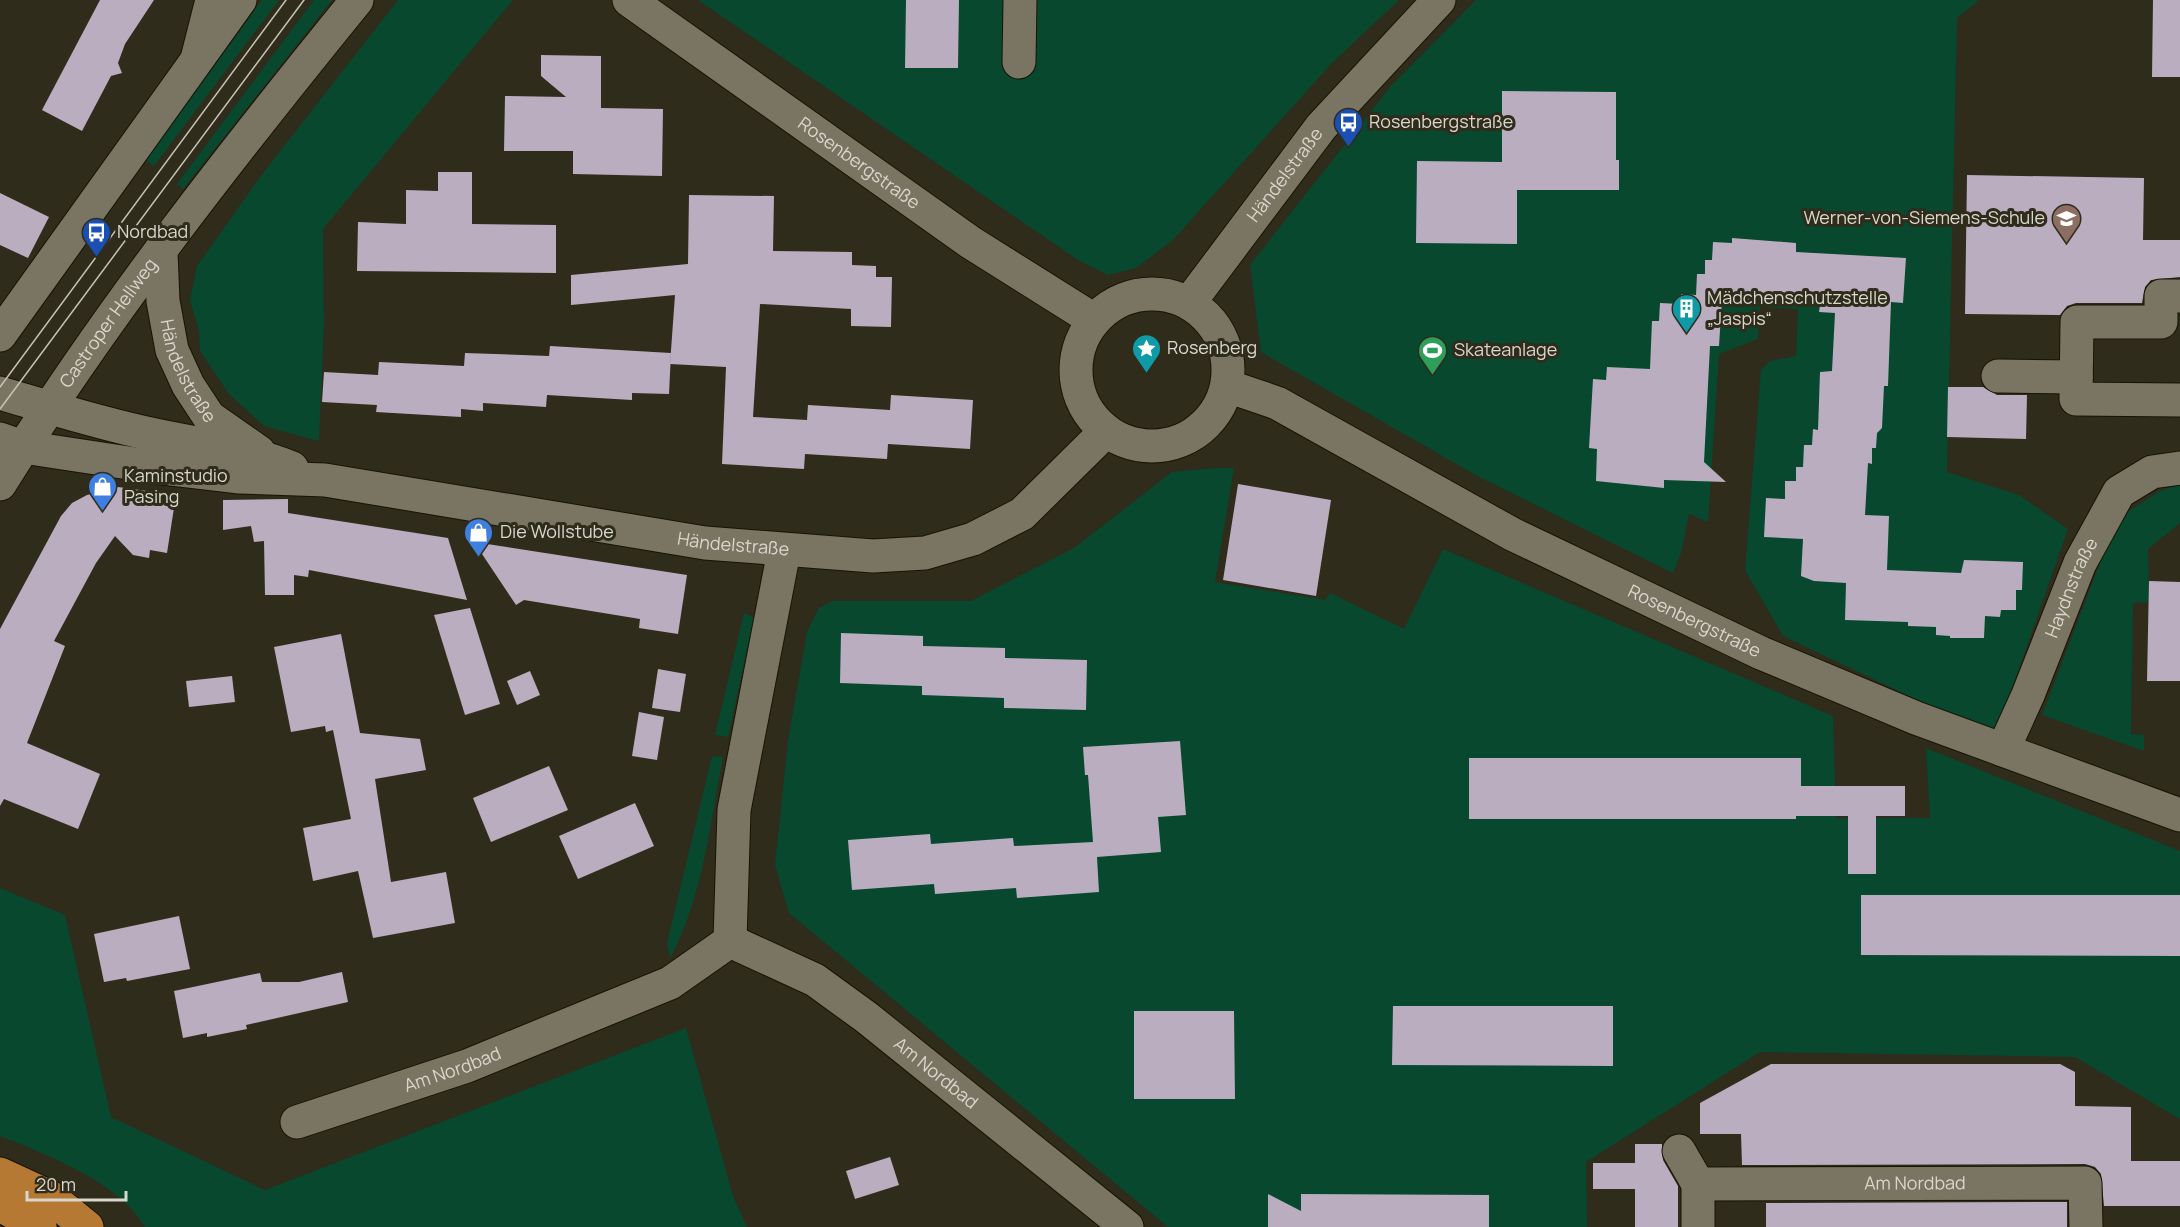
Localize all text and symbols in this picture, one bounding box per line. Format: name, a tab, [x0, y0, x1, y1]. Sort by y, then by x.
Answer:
bus stop icon: Rosenbergstraße	[1332, 106, 1364, 148]
place label: Rosenbergstraße	[1369, 109, 1513, 133]
street label: Rosenbergstraße	[794, 111, 925, 214]
street label: Händelstraße	[1241, 122, 1328, 227]
school or university icon: Werner-von-Siemens-Schule	[2050, 202, 2082, 244]
place label: Werner-von-Siemens-Schule	[1803, 205, 2045, 229]
bus stop icon: Nordbad	[80, 216, 112, 258]
place label: Nordbad	[117, 219, 188, 243]
street label: Castroper Hellweg	[53, 253, 162, 392]
place label: Mädchenschutzstelle „Jaspis“	[1707, 285, 1888, 330]
building icon: Mädchenschutzstelle „Jaspis“	[1670, 292, 1702, 334]
street label: Händelstraße	[156, 317, 222, 427]
place icon: Rosenberg	[1130, 332, 1162, 374]
sports icon: Skateanlage	[1417, 334, 1449, 376]
place label: Rosenberg	[1167, 335, 1257, 359]
place label: Skateanlage	[1454, 337, 1557, 361]
place label: Kaminstudio Pasing	[124, 463, 228, 508]
shop icon: Kaminstudio Pasing	[87, 470, 119, 512]
shop icon: Die Wollstube	[463, 516, 495, 558]
place label: Die Wollstube	[500, 519, 614, 543]
street label: Händelstraße	[676, 526, 790, 560]
street label: Haydnstraße	[2039, 533, 2103, 641]
street label: Rosenbergstraße	[1624, 578, 1765, 662]
street label: Am Nordbad	[889, 1031, 983, 1113]
street label: Am Nordbad	[400, 1040, 504, 1097]
scale bar	[27, 1164, 126, 1202]
street label: Am Nordbad	[1864, 1170, 1966, 1195]
text: 20 m	[36, 1172, 76, 1196]

